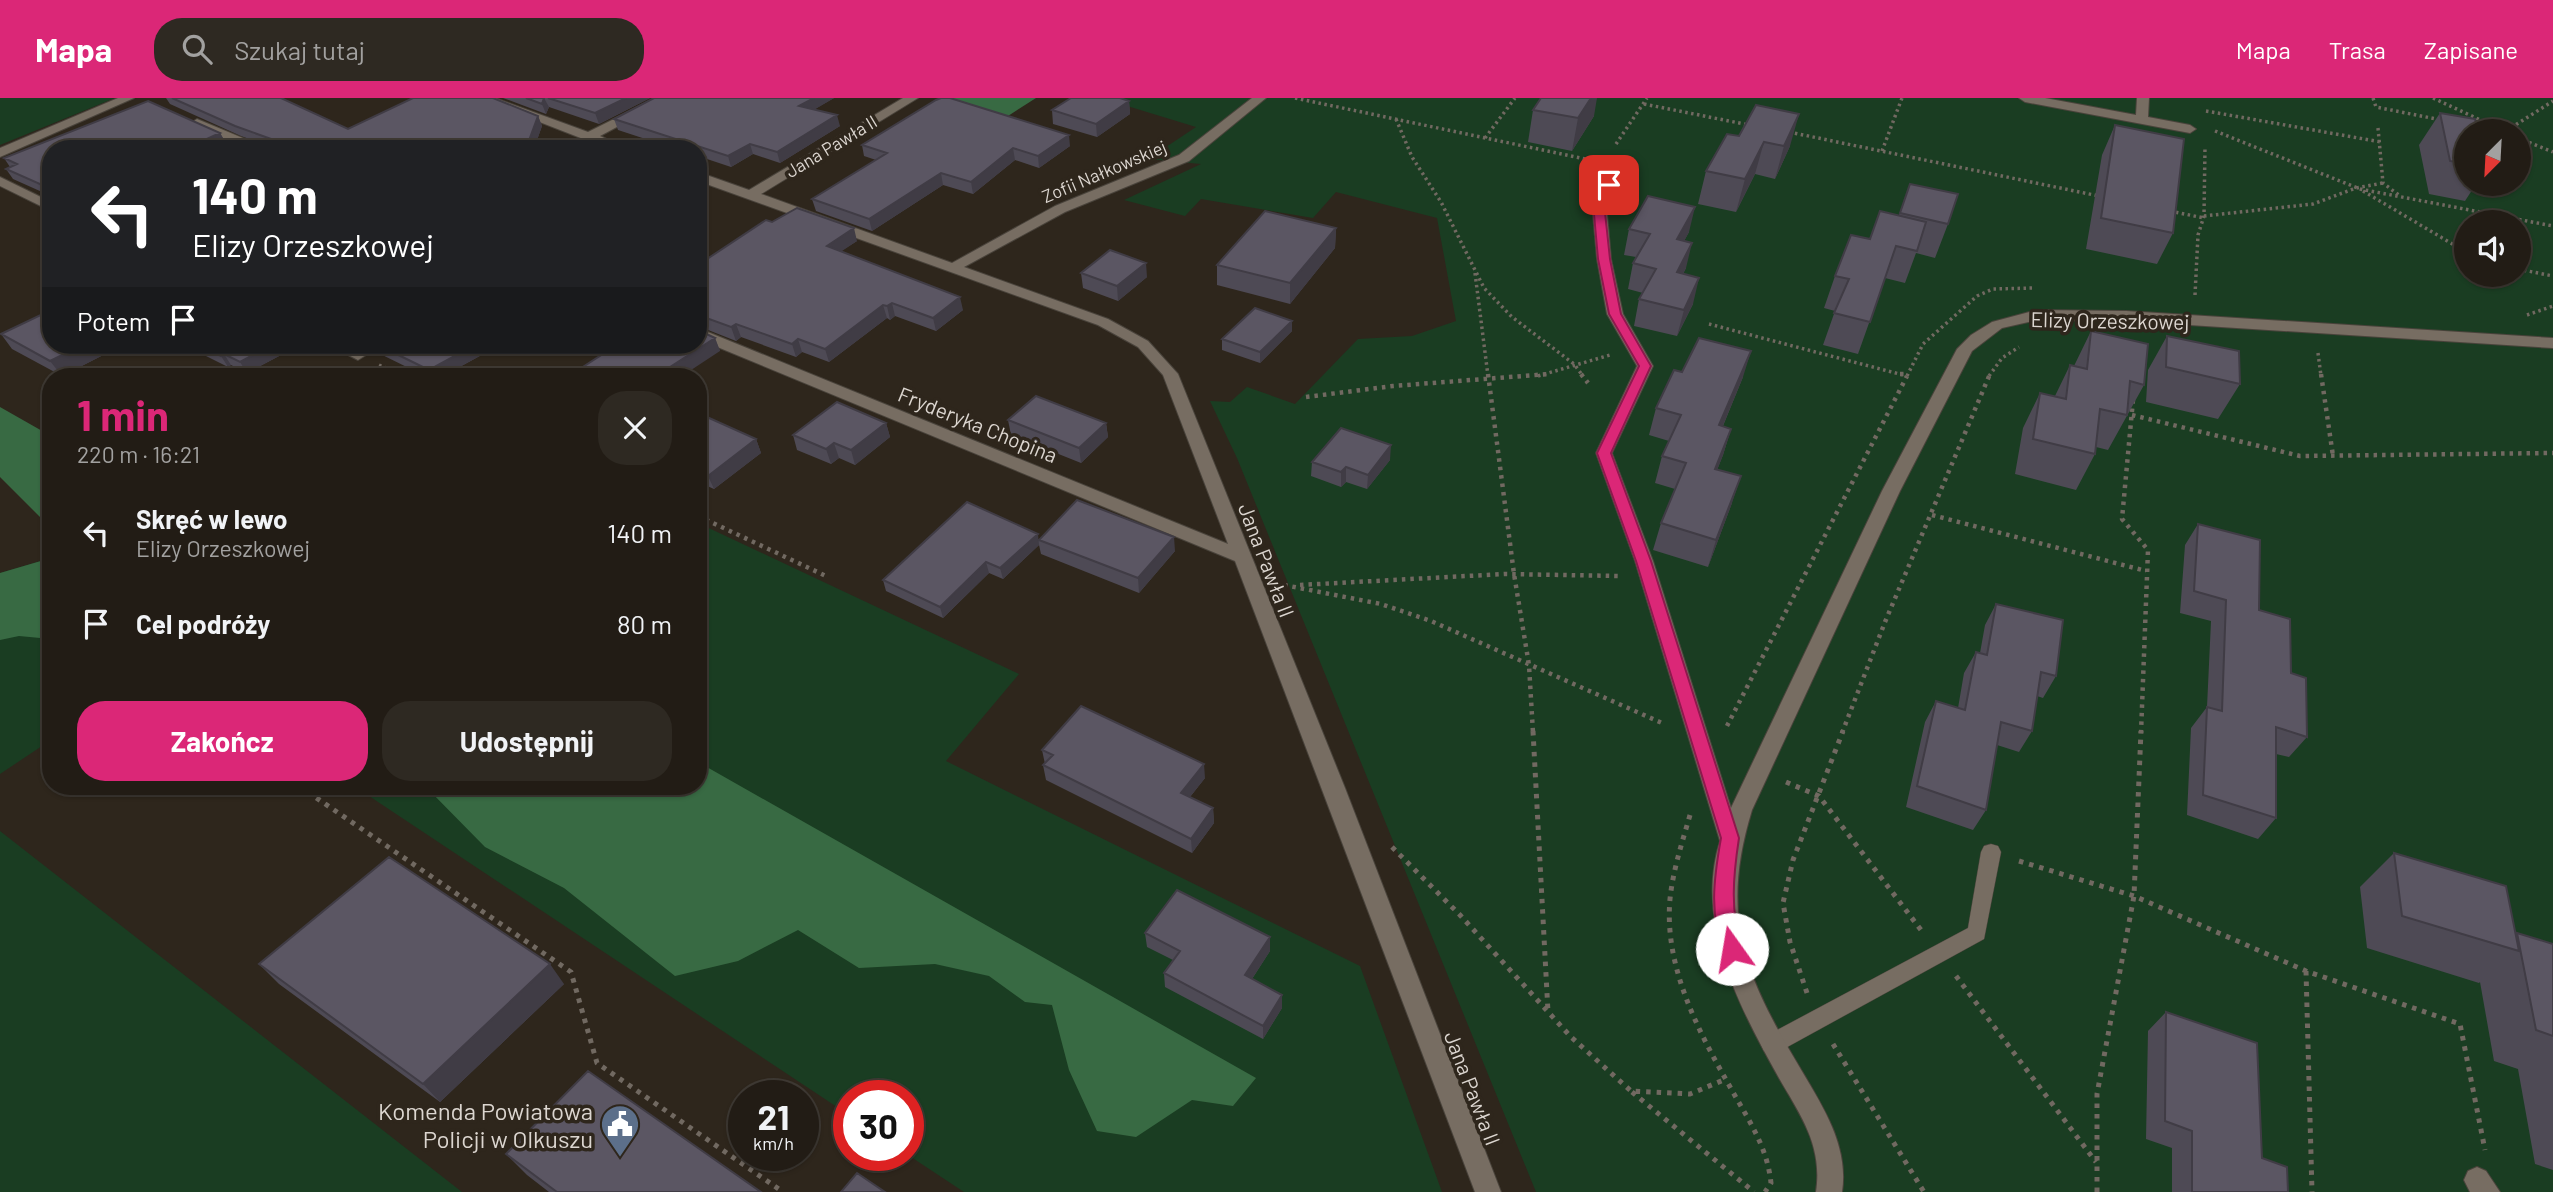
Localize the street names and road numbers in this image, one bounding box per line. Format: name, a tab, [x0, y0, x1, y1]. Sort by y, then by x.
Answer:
street label: Jana Pawła II	[781, 110, 881, 182]
street label: Zofii Nałkowskiej	[1038, 135, 1170, 207]
street label: Elizy Orzeszkowej	[2030, 306, 2190, 334]
street label: Fryderyka Chopina	[895, 381, 1061, 467]
street label: Jana Pawła II	[1234, 499, 1300, 621]
street label: Jana Pawła II	[1440, 1027, 1506, 1149]

